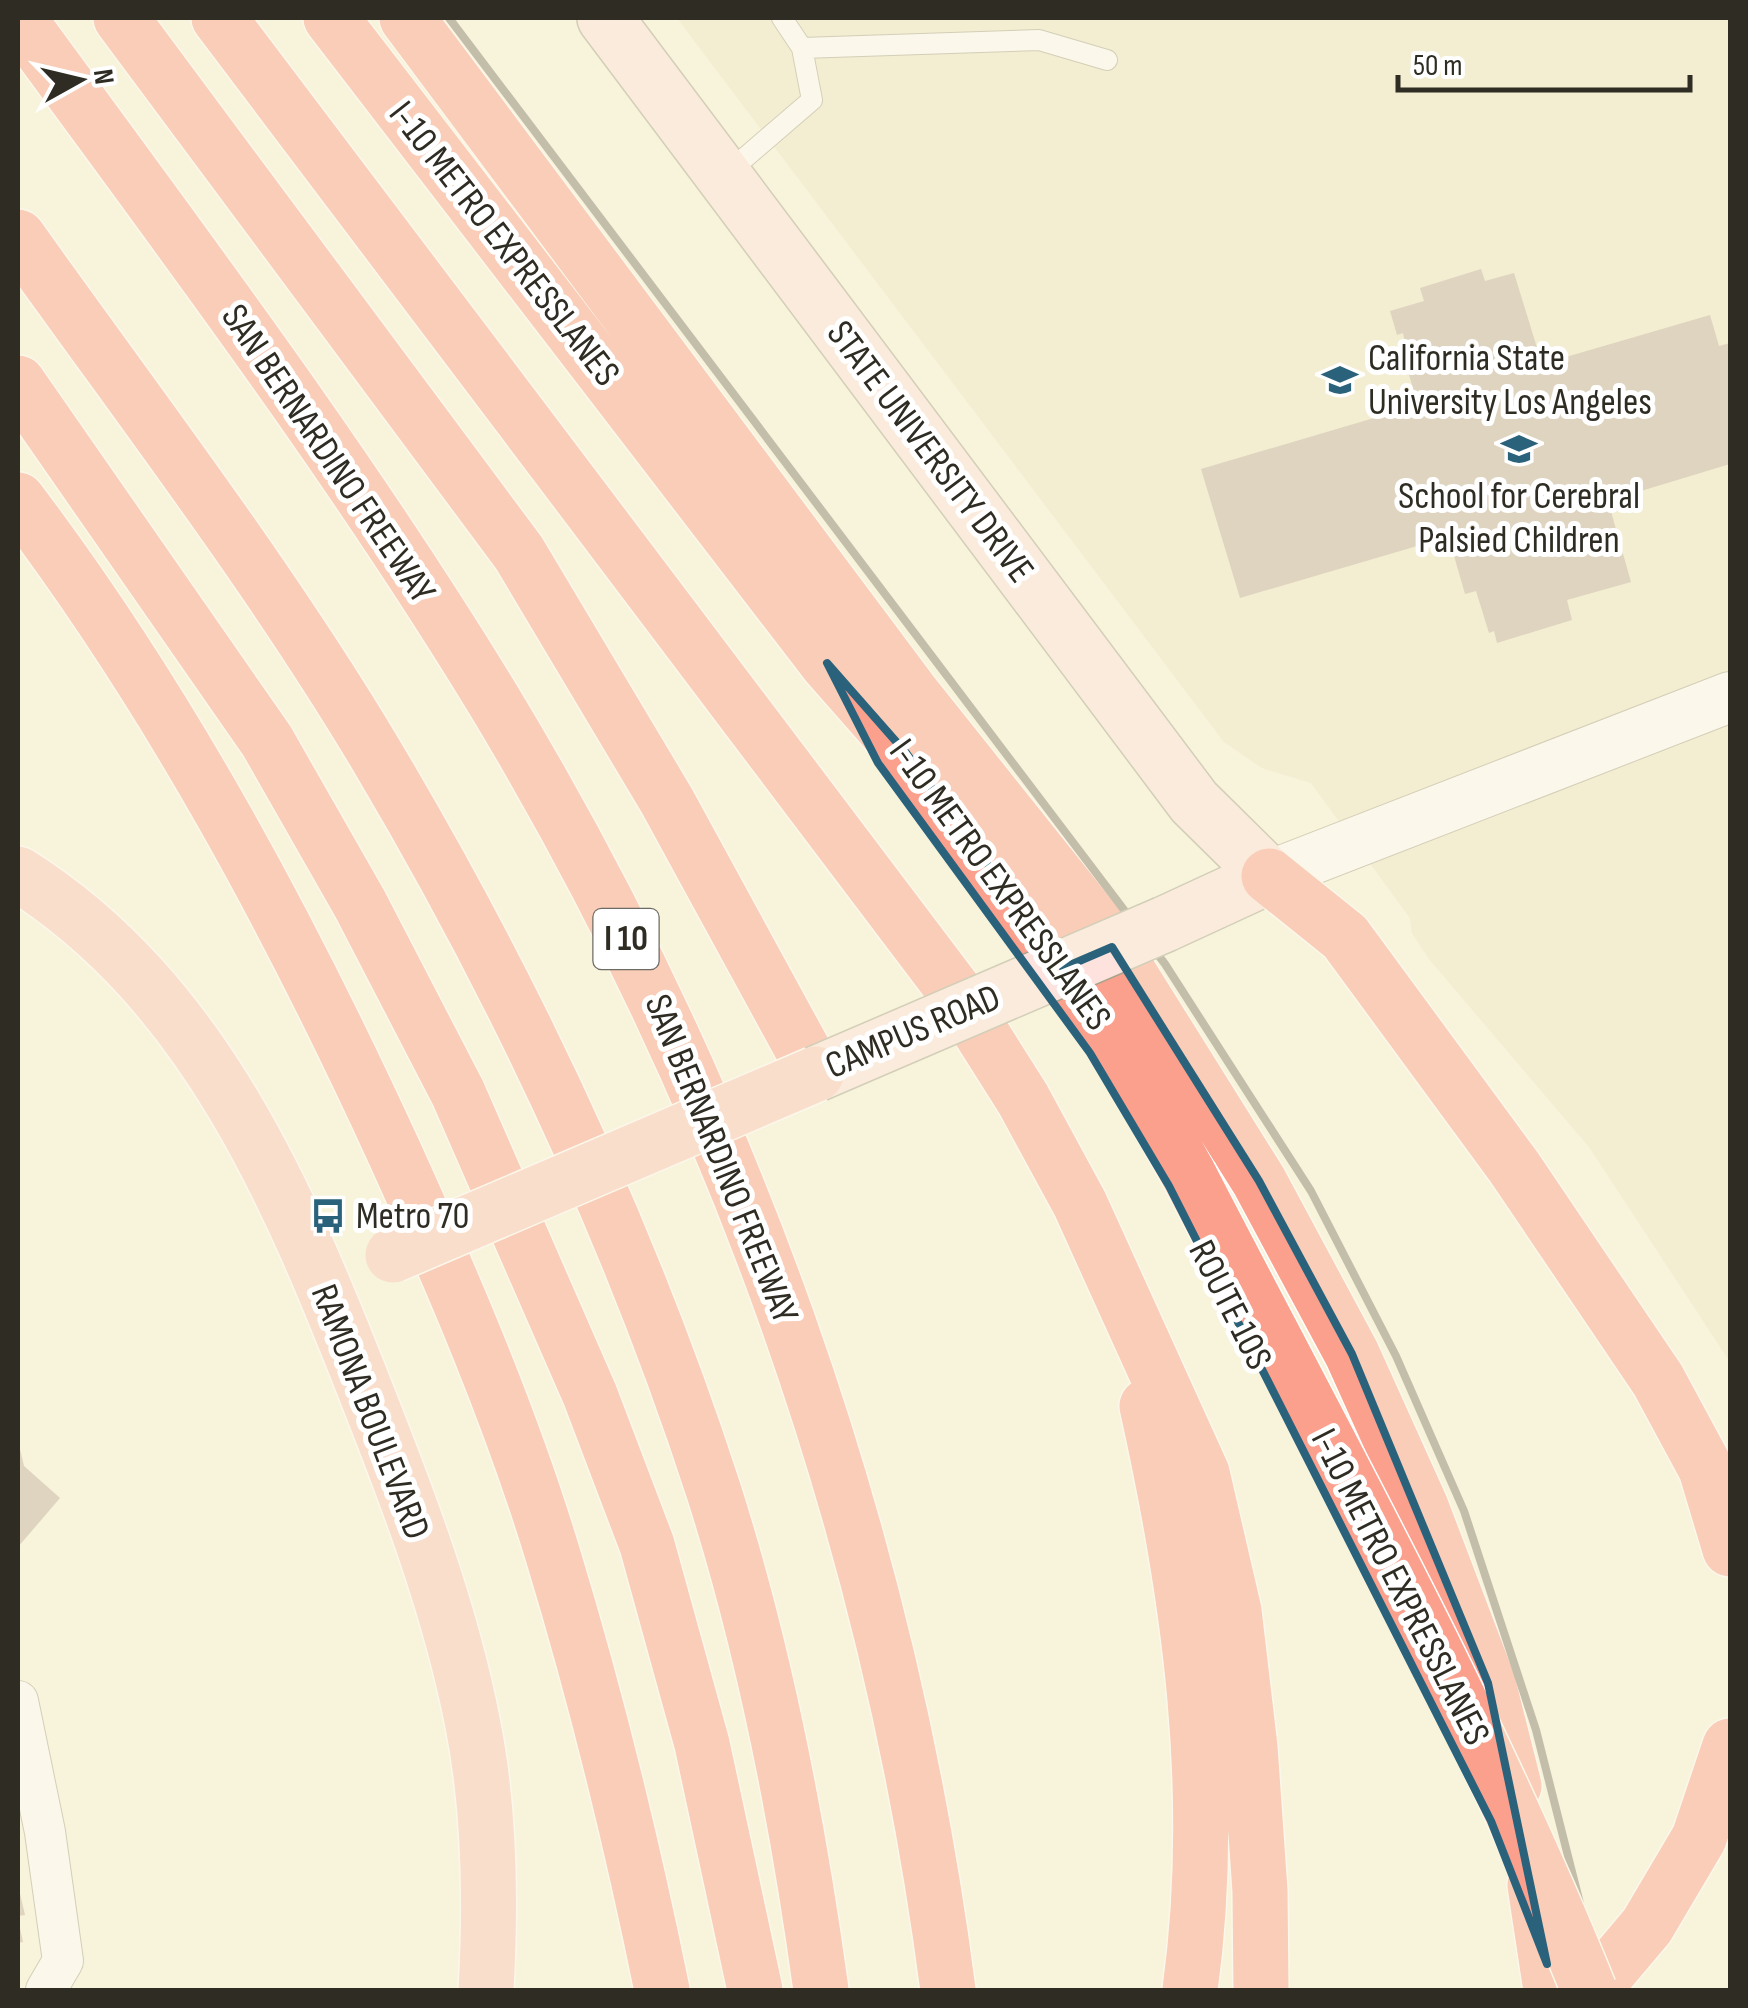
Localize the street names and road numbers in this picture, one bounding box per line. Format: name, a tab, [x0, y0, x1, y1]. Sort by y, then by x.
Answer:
street label: I-10 METRO EXPRESSLANES	[379, 93, 629, 395]
street label: SAN BERNARDINO FREEWAY	[211, 296, 445, 612]
street label: STATE UNIVERSITY DRIVE	[817, 312, 1043, 592]
street label: I-10 METRO EXPRESSLANES	[879, 731, 1121, 1039]
road number: I 10	[594, 909, 658, 969]
street label: CAMPUS ROAD	[819, 975, 1007, 1089]
street label: SAN BERNARDINO FREEWAY	[635, 988, 807, 1330]
street label: ROUTE 10S	[1179, 1233, 1281, 1377]
street label: RAMONA BOULEVARD	[301, 1278, 439, 1546]
street label: I-10 METRO EXPRESSLANES	[1301, 1421, 1499, 1753]

